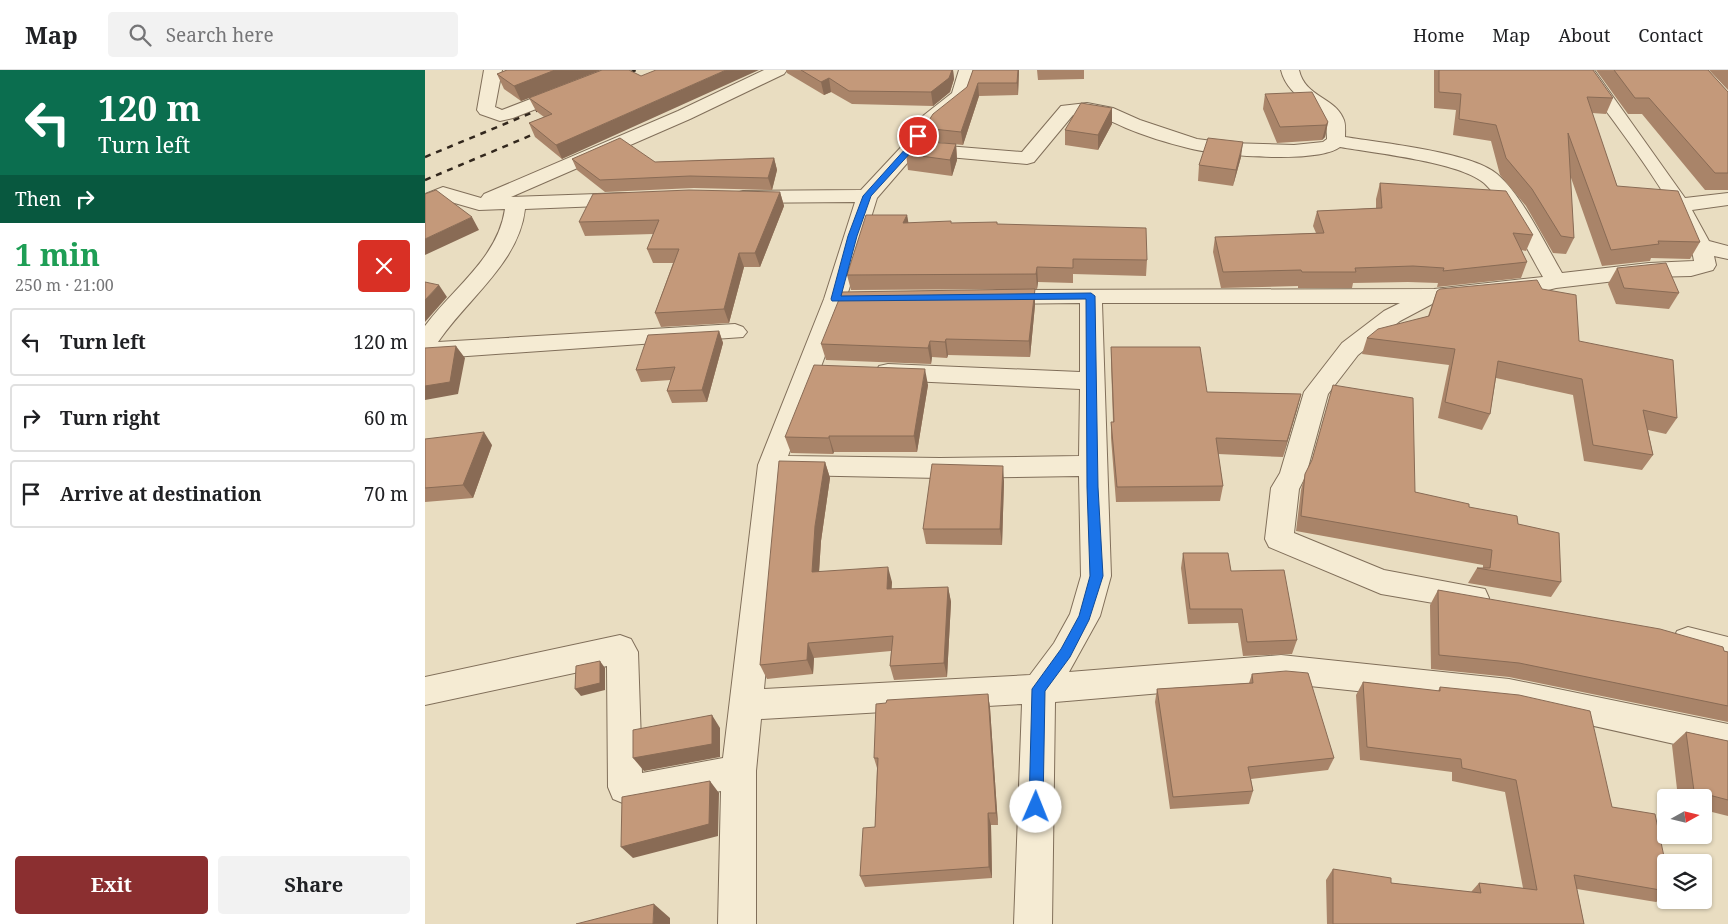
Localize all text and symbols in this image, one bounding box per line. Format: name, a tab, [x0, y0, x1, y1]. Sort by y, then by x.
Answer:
search box	[108, 12, 458, 57]
text: Map	[25, 18, 78, 51]
icon: search	[126, 21, 154, 49]
text: Search here	[166, 22, 274, 48]
text: Home	[1413, 23, 1464, 47]
text: Map	[1492, 23, 1530, 47]
text: About	[1558, 23, 1610, 47]
text: Contact	[1638, 23, 1703, 47]
text: 120 m	[98, 84, 201, 131]
icon: left	[15, 90, 80, 155]
pin	[897, 115, 939, 157]
icon: arrive	[904, 122, 932, 150]
text: Turn left	[98, 129, 190, 159]
icon: right	[71, 185, 99, 213]
text: Then	[15, 186, 61, 212]
text: 1 min	[15, 234, 100, 275]
button: close	[358, 240, 410, 292]
text: 250 m · 21:00	[15, 274, 114, 296]
icon: left	[17, 328, 45, 356]
text: Turn left	[60, 329, 146, 355]
text: 120 m	[353, 329, 408, 355]
icon: right	[17, 404, 45, 432]
text: Turn right	[60, 405, 160, 431]
text: 60 m	[364, 405, 408, 431]
icon: arrive	[17, 480, 45, 508]
text: Arrive at destination	[60, 481, 262, 507]
text: 70 m	[364, 481, 408, 507]
position arrow	[1009, 780, 1061, 832]
north arrow	[1657, 789, 1713, 844]
map controls	[1657, 789, 1712, 909]
button: layers	[1657, 854, 1712, 909]
button: Exit	[15, 856, 208, 914]
button: Share	[218, 856, 410, 914]

